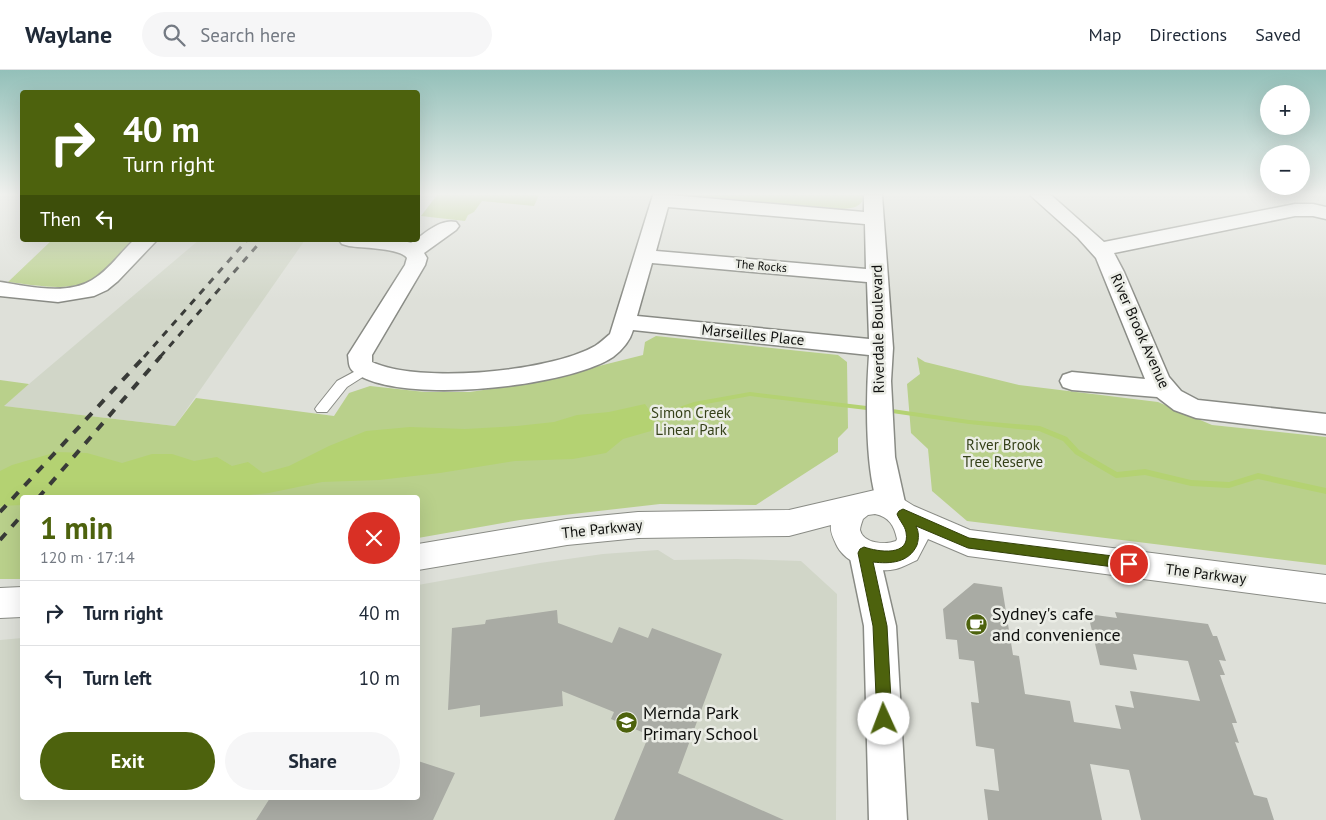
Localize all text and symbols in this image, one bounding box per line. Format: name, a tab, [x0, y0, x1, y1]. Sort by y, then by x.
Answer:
search box	[142, 12, 492, 57]
text: Waylane	[25, 19, 112, 50]
icon: search	[160, 21, 188, 49]
text: Search here	[200, 23, 296, 47]
text: Map	[1089, 23, 1121, 46]
text: Directions	[1149, 23, 1227, 46]
text: Saved	[1255, 23, 1301, 46]
map controls	[1260, 85, 1310, 195]
button: +	[1260, 85, 1310, 135]
text: 40 m	[123, 106, 200, 152]
icon: right	[40, 110, 105, 175]
button: −	[1260, 145, 1310, 195]
text: Turn right	[123, 150, 215, 178]
icon: left	[91, 205, 119, 233]
text: Then	[40, 207, 81, 231]
street label: The Rocks	[735, 256, 787, 275]
street label: Riverdale Boulevard	[867, 265, 888, 393]
street label: River Brook Avenue	[1107, 270, 1174, 391]
street label: Marseilles Place	[701, 320, 805, 349]
park label: Simon Creek Linear Park	[651, 403, 732, 439]
park label: River Brook Tree Reserve	[963, 435, 1043, 471]
text: 1 min	[40, 508, 113, 547]
button: close	[348, 512, 400, 564]
street label: The Parkway	[561, 515, 643, 542]
pin	[1108, 543, 1150, 585]
text: 120 m · 17:14	[40, 547, 135, 567]
icon: arrive	[1115, 550, 1143, 578]
street label: The Parkway	[1165, 559, 1248, 588]
icon: right	[40, 599, 68, 627]
text: Turn right	[83, 601, 163, 625]
text: 40 m	[359, 601, 400, 625]
place label: Sydney's cafe and convenience	[992, 602, 1121, 646]
cafe icon: Sydney's cafe and convenience	[964, 612, 988, 636]
icon: left	[40, 664, 68, 692]
text: Turn left	[83, 666, 152, 690]
text: 10 m	[359, 666, 400, 690]
position arrow	[857, 692, 909, 744]
place label: Mernda Park Primary School	[643, 701, 758, 745]
school or university icon: Mernda Park Primary School	[615, 711, 639, 735]
button: Exit	[40, 732, 215, 790]
button: Share	[225, 732, 400, 790]

